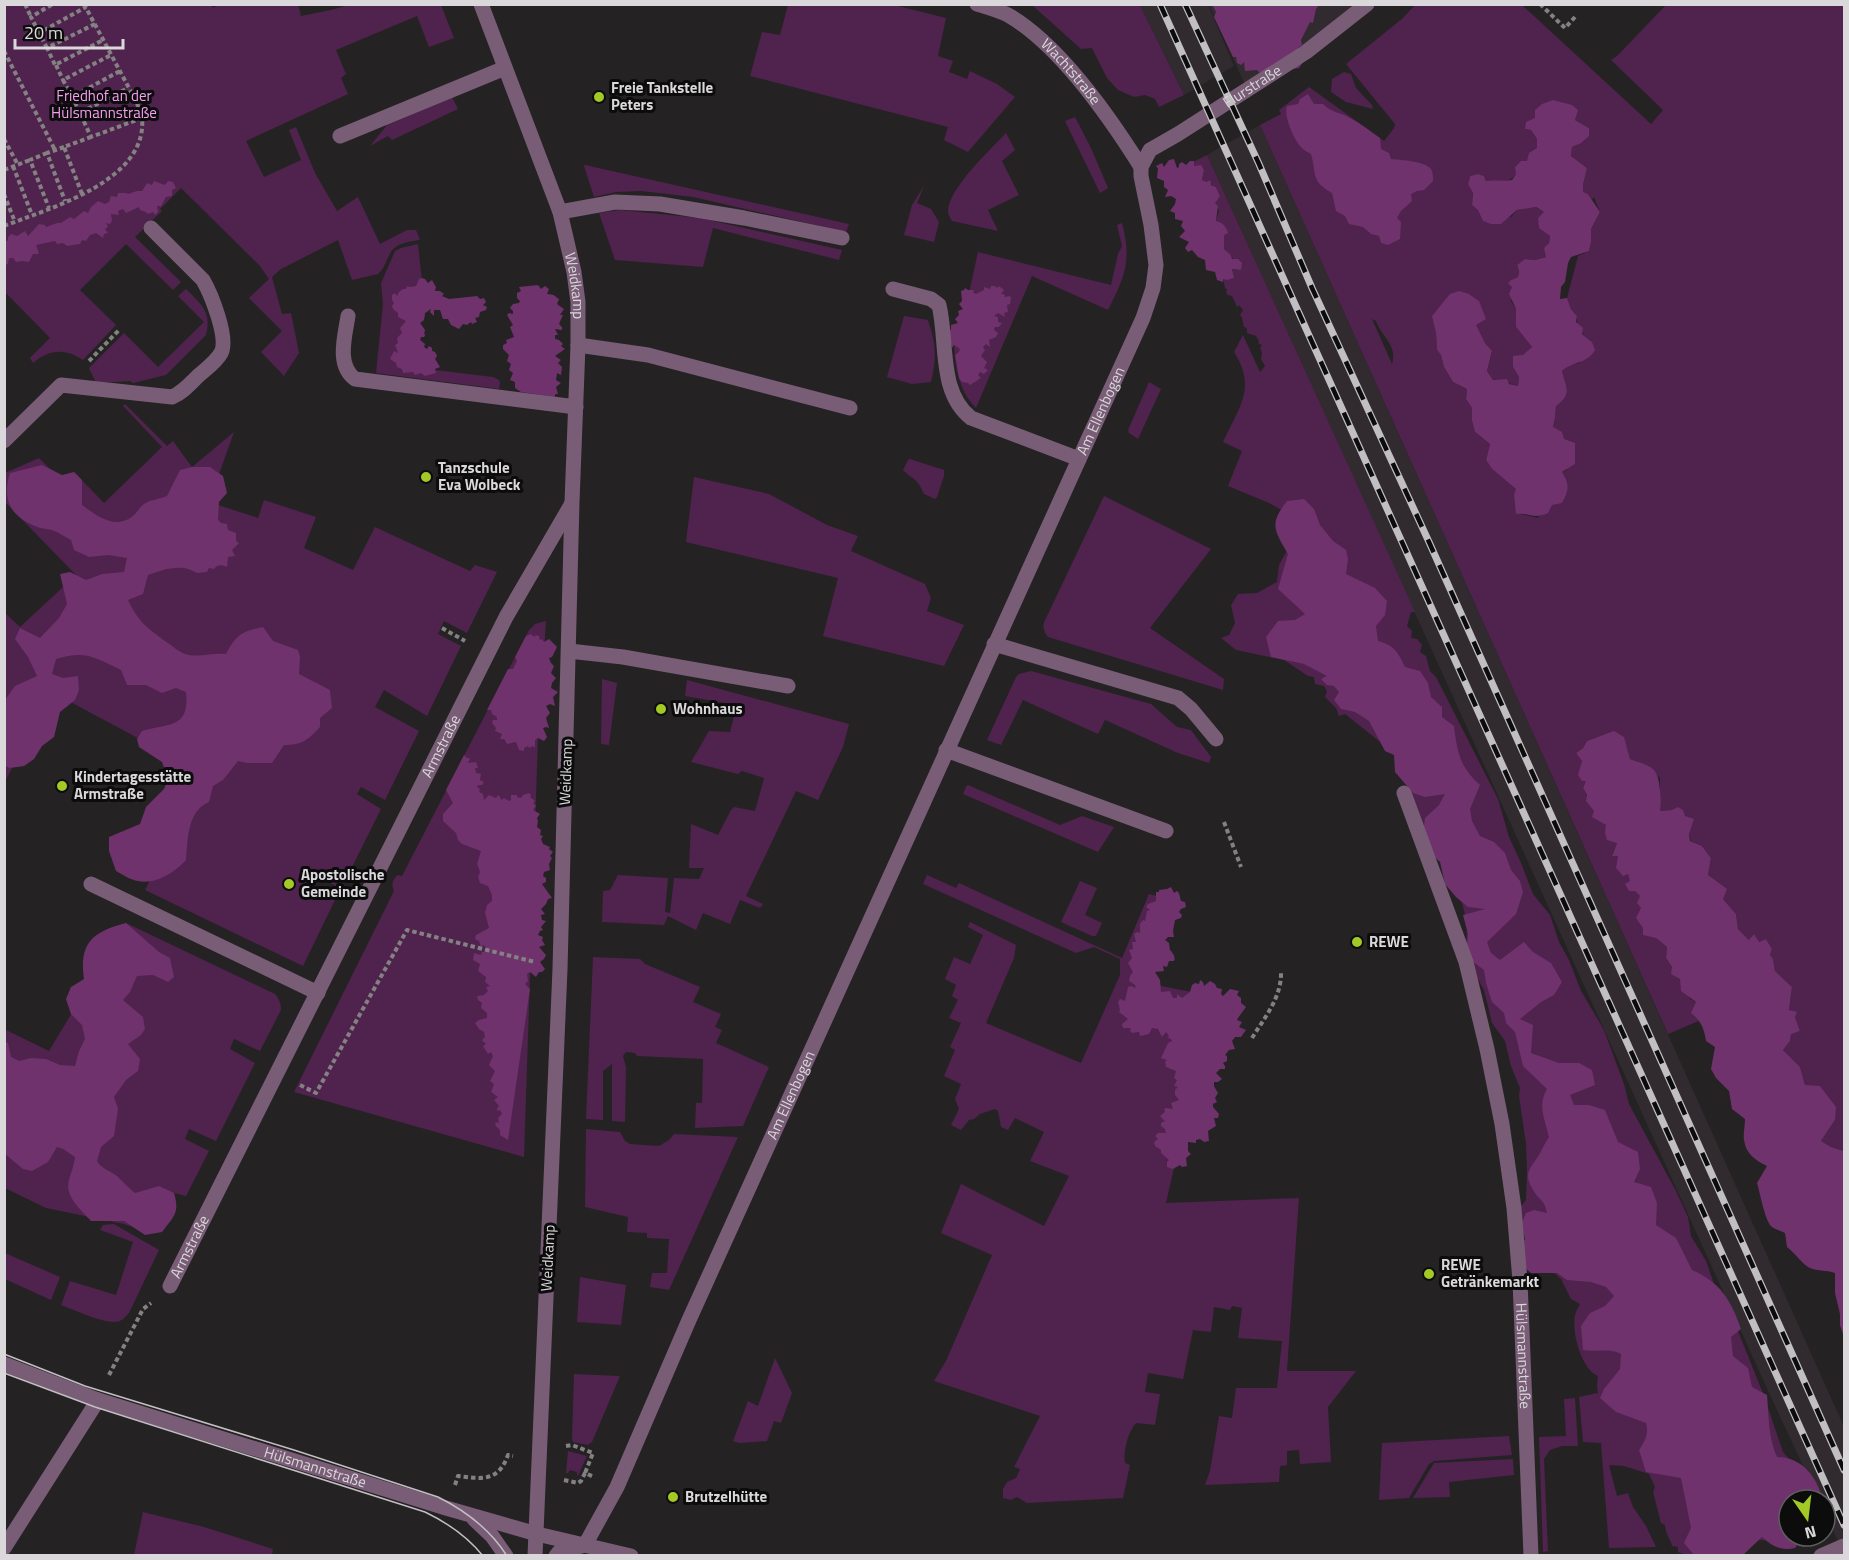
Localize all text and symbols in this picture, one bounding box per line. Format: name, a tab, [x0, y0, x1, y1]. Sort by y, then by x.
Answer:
scale bar	[15, 12, 123, 50]
text: 20 m	[24, 19, 63, 46]
street label: Wachtstraße	[1036, 33, 1107, 109]
street label: Flurstraße	[1218, 59, 1286, 113]
place label: Freie Tankstelle Peters	[611, 76, 714, 116]
park label: Friedhof an der Hülsmannstraße	[51, 84, 157, 124]
marker: Freie Tankstelle Peters	[592, 90, 606, 104]
street label: Weidkamp	[559, 250, 590, 319]
street label: Am Ellenbogen	[1070, 363, 1130, 459]
place label: Tanzschule Eva Wolbeck	[438, 456, 521, 496]
marker: Tanzschule Eva Wolbeck	[419, 470, 433, 484]
place label: Wohnhaus	[673, 697, 743, 720]
marker: Wohnhaus	[654, 702, 668, 716]
street label: Armstraße	[415, 711, 466, 782]
street label: Weidkamp	[553, 738, 578, 806]
place label: Kindertagesstätte Armstraße	[74, 765, 192, 805]
marker: Kindertagesstätte Armstraße	[55, 779, 69, 793]
place label: Apostolische Gemeinde	[301, 863, 385, 903]
marker: Apostolische Gemeinde	[282, 877, 296, 891]
place label: REWE	[1369, 930, 1409, 953]
marker: REWE	[1350, 935, 1364, 949]
street label: Am Ellenbogen	[760, 1047, 820, 1143]
street label: Armstraße	[164, 1211, 215, 1282]
street label: Weidkamp	[534, 1224, 561, 1292]
place label: REWE Getränkemarkt	[1441, 1253, 1540, 1293]
marker: REWE Getränkemarkt	[1422, 1267, 1436, 1281]
street label: Hülsmannstraße	[1510, 1302, 1537, 1409]
street label: Hülsmannstraße	[261, 1440, 369, 1494]
place label: Brutzelhütte	[685, 1485, 767, 1508]
north arrow	[1777, 1488, 1837, 1548]
marker: Brutzelhütte	[666, 1490, 680, 1504]
text: N	[1802, 1520, 1819, 1546]

